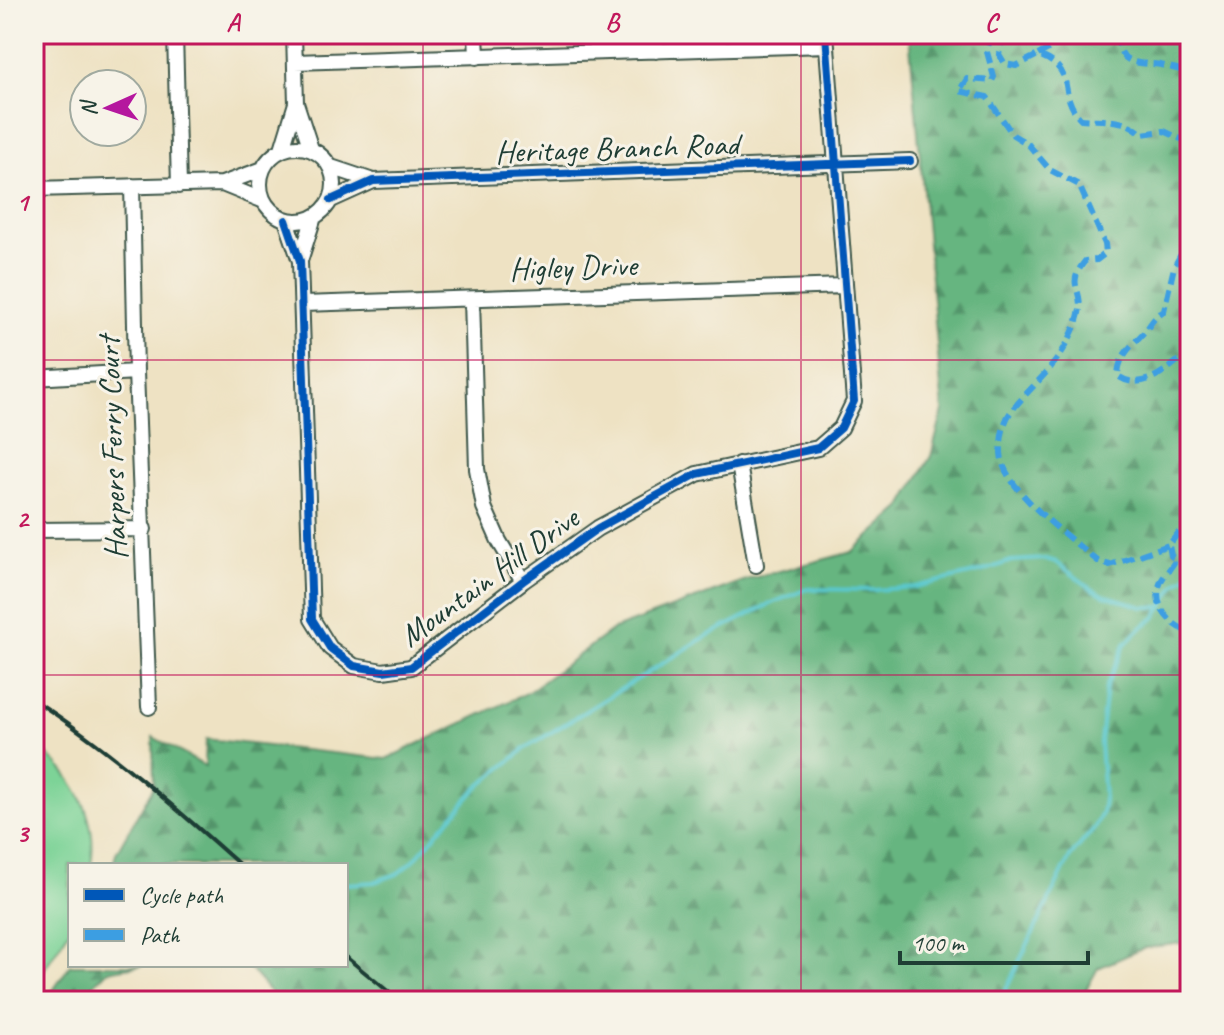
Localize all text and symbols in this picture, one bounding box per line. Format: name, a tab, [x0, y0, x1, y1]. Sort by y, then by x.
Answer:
text: A	[226, 6, 241, 39]
text: B	[605, 6, 621, 39]
text: C	[985, 6, 1001, 39]
north arrow	[68, 68, 148, 148]
text: N	[75, 98, 103, 117]
street label: Heritage Branch Road	[494, 123, 745, 173]
text: 1	[16, 186, 31, 219]
street label: Higley Drive	[509, 244, 640, 290]
street label: Harpers Ferry Court	[87, 331, 136, 560]
street label: Mountain Hill Drive	[391, 497, 589, 656]
text: 2	[16, 502, 30, 535]
text: 3	[16, 817, 30, 850]
legend	[68, 863, 348, 967]
text: Cycle path	[140, 880, 224, 910]
scale bar	[900, 915, 1088, 965]
text: Path	[140, 920, 181, 950]
text: 100 m	[912, 928, 966, 958]

